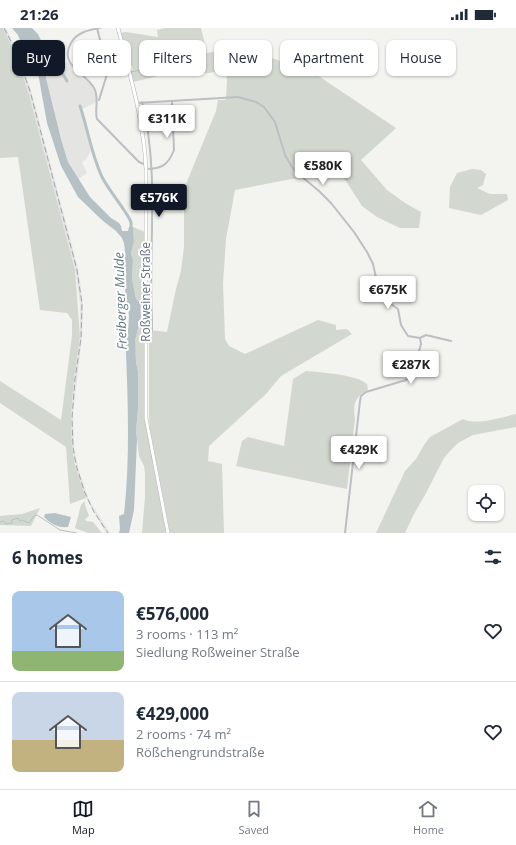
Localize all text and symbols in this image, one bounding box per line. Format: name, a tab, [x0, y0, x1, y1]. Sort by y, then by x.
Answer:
text: 21:26	[20, 4, 59, 24]
chip: Buy	[12, 40, 65, 76]
chip: Rent	[73, 40, 131, 76]
chip: Filters	[139, 40, 206, 76]
chip: New	[214, 40, 272, 76]
chip: Apartment	[280, 40, 378, 76]
chip: House	[386, 40, 456, 76]
pin: €311K	[139, 105, 195, 139]
text: €311K	[148, 109, 186, 127]
pin: €580K	[295, 152, 351, 186]
text: €580K	[304, 156, 342, 174]
pin: €576K	[131, 184, 187, 218]
text: €576K	[140, 188, 178, 206]
street label: Roßweiner Straße	[137, 242, 154, 342]
water label: Freiberger Mulde	[109, 251, 131, 350]
pin: €675K	[360, 276, 416, 310]
text: €675K	[369, 280, 407, 298]
pin: €287K	[383, 351, 439, 385]
text: €287K	[392, 355, 430, 373]
pin: €429K	[331, 436, 387, 470]
text: €429K	[340, 440, 378, 458]
map controls	[468, 485, 504, 521]
button: locate	[468, 485, 504, 521]
text: 6 homes	[12, 546, 83, 569]
icon: filters	[482, 546, 504, 568]
text: €576,000	[136, 602, 209, 625]
icon: home	[44, 607, 92, 655]
icon: heart	[482, 620, 504, 642]
text: 3 rooms · 113 m²	[136, 625, 238, 643]
text: Siedlung Roßweiner Straße	[136, 643, 300, 661]
text: €429,000	[136, 702, 209, 725]
icon: home	[44, 708, 92, 756]
icon: heart	[482, 721, 504, 743]
text: 2 rooms · 74 m²	[136, 725, 231, 743]
text: Rößchengrundstraße	[136, 743, 264, 761]
tab: Map	[72, 798, 95, 837]
tab: Saved	[239, 798, 269, 837]
tab: Home	[413, 798, 444, 837]

